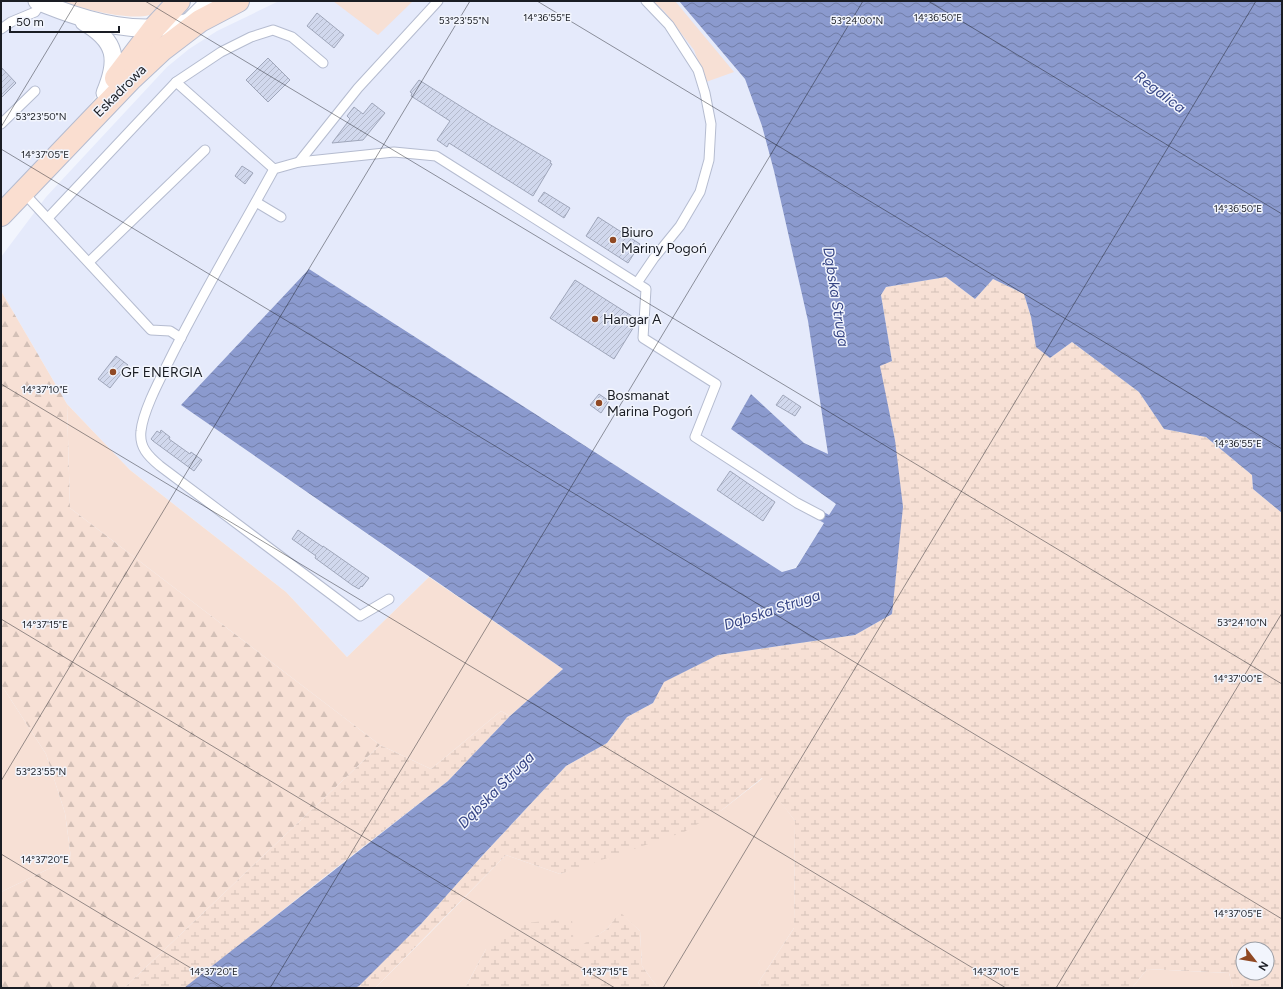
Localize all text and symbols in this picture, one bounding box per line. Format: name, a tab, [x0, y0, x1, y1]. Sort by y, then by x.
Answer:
scale bar	[10, 8, 119, 34]
text: 14°36'55"E	[523, 11, 571, 24]
text: 14°36'50"E	[914, 11, 962, 24]
text: 53°23'55"N	[439, 14, 489, 27]
text: 53°24'00"N	[831, 14, 883, 27]
text: 50 m	[16, 15, 44, 29]
street label: Eskadrowa	[90, 61, 150, 121]
water label: Regalica	[1131, 67, 1189, 117]
text: 53°23'50"N	[15, 110, 67, 123]
text: 14°37'05"E	[21, 148, 69, 161]
text: 14°36'50"E	[1214, 202, 1262, 215]
place label: Biuro Mariny Pogoń	[621, 224, 707, 257]
marker: Biuro Mariny Pogoń	[608, 235, 618, 245]
water label: Dąbska Struga	[819, 246, 853, 348]
place label: Hangar A	[603, 311, 662, 328]
marker: Hangar A	[590, 314, 600, 324]
place label: GF ENERGIA	[121, 364, 203, 381]
marker: GF ENERGIA	[108, 367, 118, 377]
text: 14°37'10"E	[22, 383, 68, 396]
place label: Bosmanat Marina Pogoń	[607, 387, 693, 420]
marker: Bosmanat Marina Pogoń	[594, 398, 604, 408]
text: 14°36'55"E	[1214, 437, 1262, 450]
water label: Dąbska Struga	[721, 586, 823, 634]
text: 53°24'10"N	[1217, 616, 1267, 629]
text: 14°37'15"E	[22, 618, 68, 631]
text: 14°37'00"E	[1214, 672, 1262, 685]
water label: Dąbska Struga	[454, 748, 538, 832]
text: 53°23'55"N	[16, 765, 66, 778]
text: 14°37'20"E	[21, 853, 69, 866]
text: 14°37'05"E	[1214, 907, 1262, 920]
north arrow	[1235, 941, 1275, 981]
text: N	[1255, 959, 1271, 973]
text: 14°37'20"E	[190, 965, 238, 978]
text: 14°37'15"E	[582, 965, 628, 978]
text: 14°37'10"E	[973, 965, 1019, 978]

